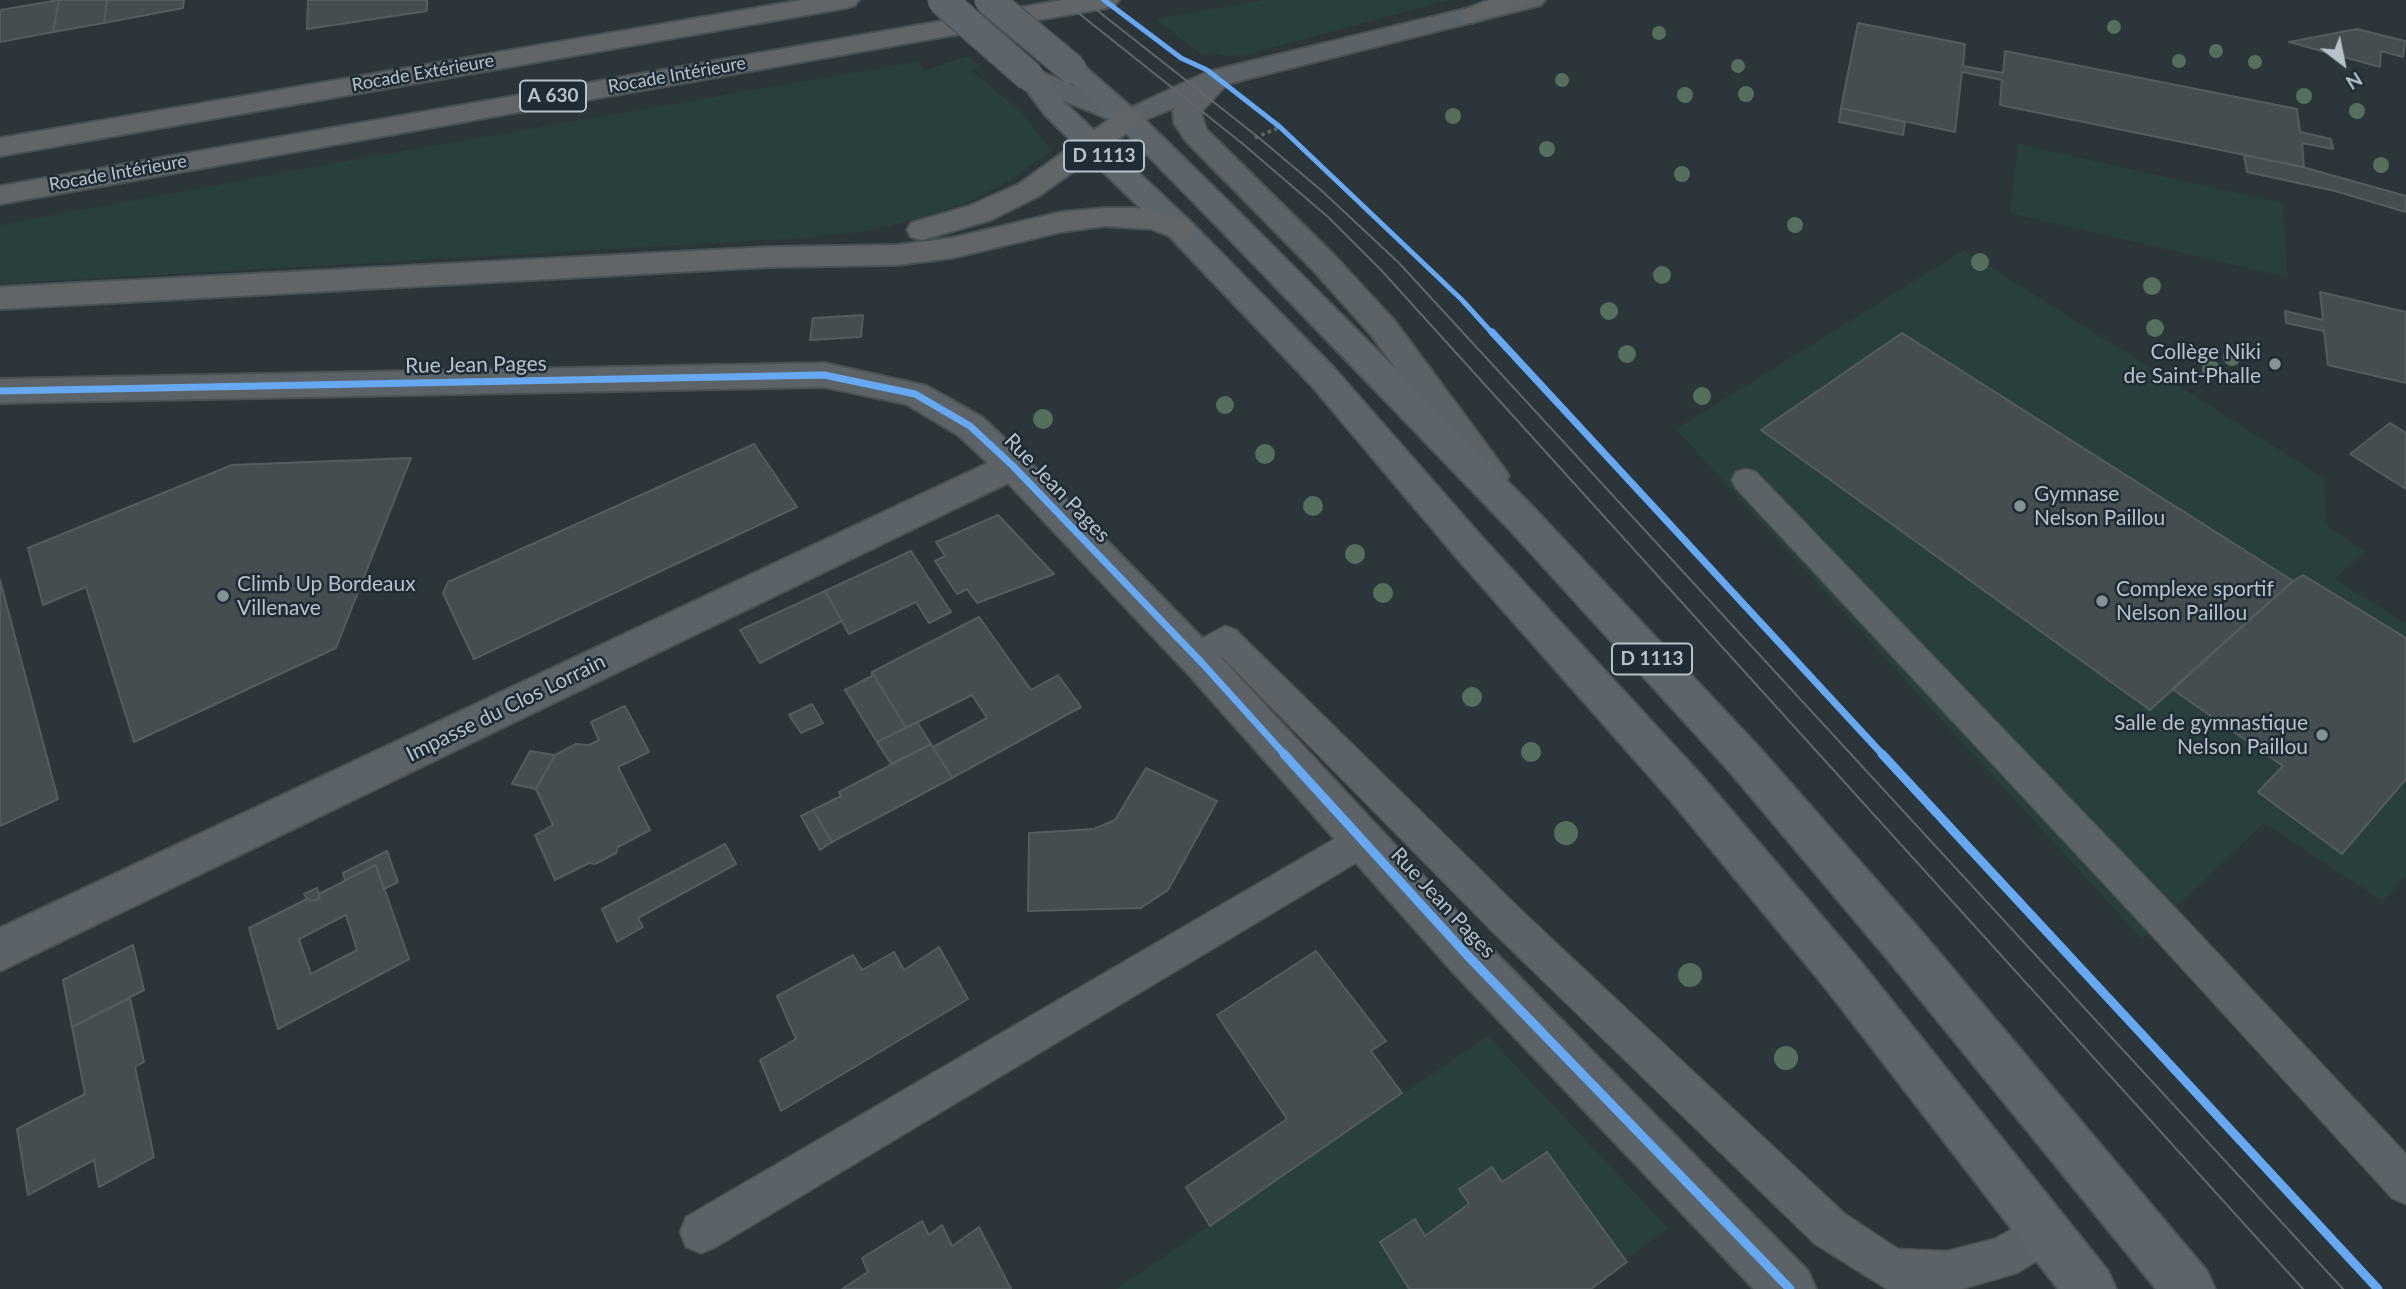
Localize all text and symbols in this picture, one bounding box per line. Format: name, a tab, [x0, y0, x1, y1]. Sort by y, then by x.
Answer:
north arrow	[2308, 28, 2378, 98]
street label: Rocade Extérieure	[350, 50, 496, 96]
street label: Rocade Intérieure	[606, 52, 748, 98]
text: N	[2342, 68, 2367, 95]
road number: A 630	[520, 80, 586, 111]
road number: D 1113	[1064, 140, 1144, 172]
street label: Rocade Intérieure	[47, 150, 189, 196]
place label: Collège Niki de Saint-Phalle	[2123, 339, 2261, 389]
street label: Rue Jean Pages	[405, 351, 547, 379]
marker: Collège Niki de Saint-Phalle	[2267, 356, 2283, 372]
street label: Rue Jean Pages	[999, 428, 1115, 548]
place label: Gymnase Nelson Paillou	[2034, 481, 2165, 531]
marker: Gymnase Nelson Paillou	[2012, 498, 2028, 514]
place label: Climb Up Bordeaux Villenave	[237, 571, 416, 621]
place label: Complexe sportif Nelson Paillou	[2116, 576, 2274, 626]
marker: Climb Up Bordeaux Villenave	[215, 588, 231, 604]
marker: Complexe sportif Nelson Paillou	[2094, 593, 2110, 609]
road number: D 1113	[1612, 644, 1692, 674]
street label: Impasse du Clos Lorrain	[402, 649, 610, 767]
place label: Salle de gymnastique Nelson Paillou	[2114, 710, 2308, 760]
marker: Salle de gymnastique Nelson Paillou	[2314, 727, 2330, 743]
street label: Rue Jean Pages	[1385, 843, 1501, 963]

